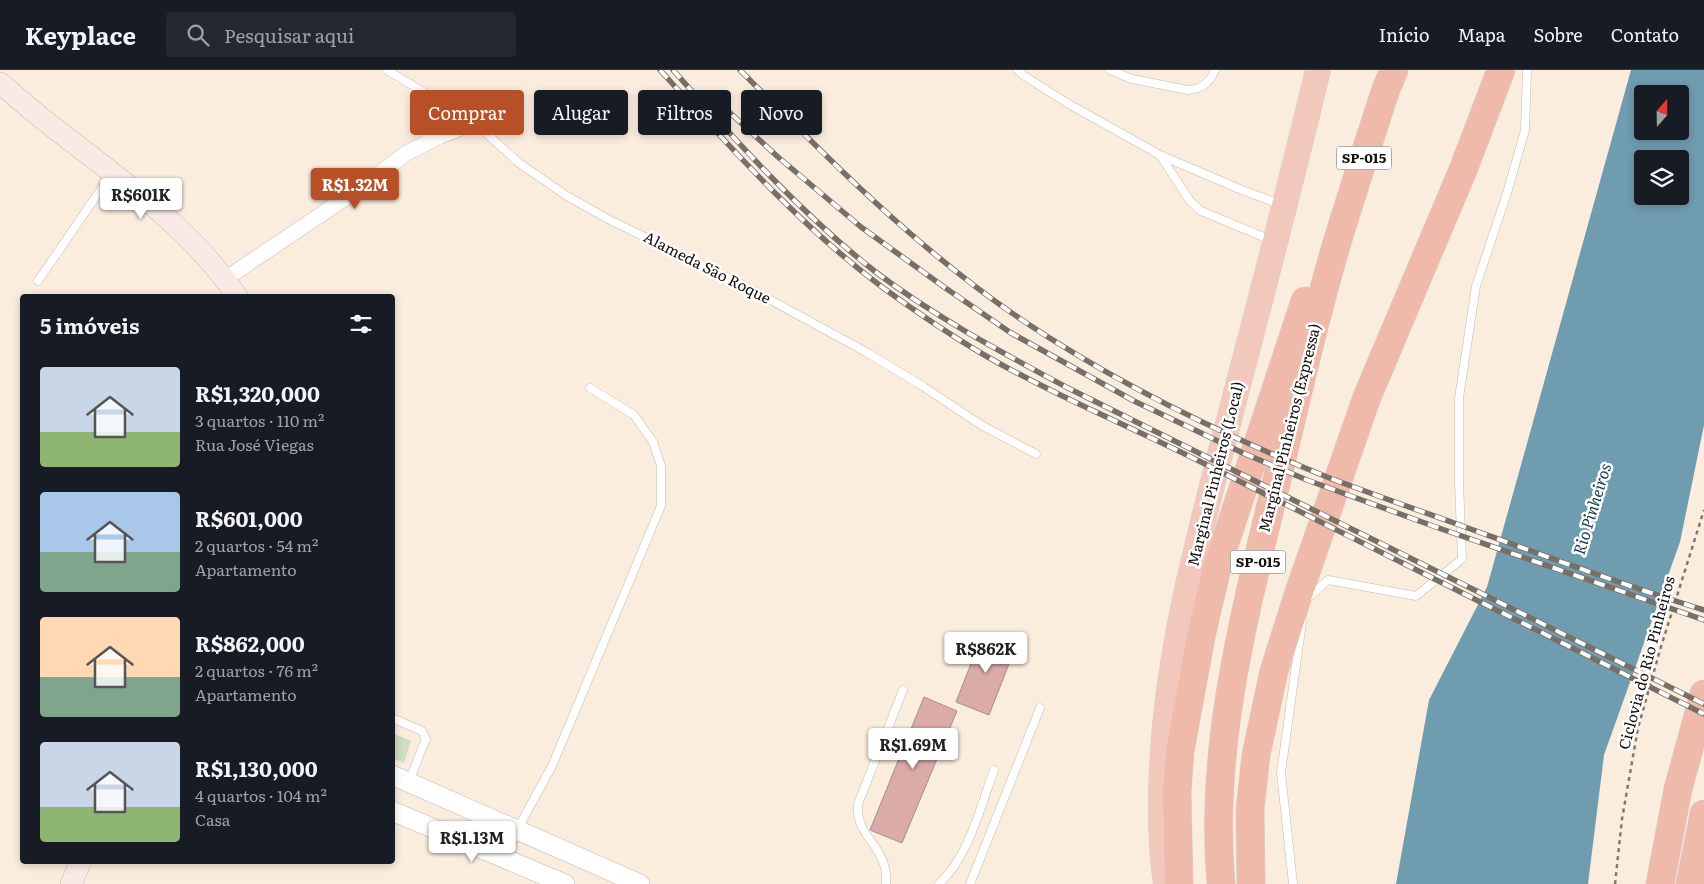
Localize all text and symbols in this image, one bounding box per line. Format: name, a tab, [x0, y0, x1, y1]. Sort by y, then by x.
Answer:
search box	[166, 12, 516, 57]
text: Keyplace	[25, 17, 136, 52]
icon: search	[184, 21, 212, 49]
text: Pesquisar aqui	[224, 21, 354, 49]
text: Início	[1379, 21, 1429, 48]
text: Mapa	[1457, 21, 1505, 48]
text: Sobre	[1533, 21, 1583, 48]
text: Contato	[1611, 21, 1679, 48]
north arrow	[1634, 85, 1689, 140]
map controls	[1634, 85, 1689, 205]
chip: Comprar	[410, 90, 524, 135]
chip: Alugar	[534, 90, 628, 135]
chip: Filtros	[638, 90, 731, 135]
chip: Novo	[741, 90, 822, 135]
road number: SP-015	[1336, 146, 1392, 170]
button: layers	[1634, 150, 1689, 205]
pin: R$1.32M	[309, 168, 401, 210]
text: R$1.32M	[322, 172, 388, 196]
pin: R$601K	[100, 178, 182, 220]
text: R$601K	[111, 182, 171, 206]
street label: Alameda São Roque	[640, 225, 776, 309]
text: 5 imóveis	[40, 309, 139, 340]
icon: filters	[347, 310, 375, 338]
street label: Marginal Pinheiros (Expressa)	[1251, 321, 1326, 534]
text: R$1,320,000	[195, 377, 320, 408]
street label: Marginal Pinheiros (Local)	[1180, 379, 1249, 569]
icon: home	[80, 387, 140, 447]
text: 3 quartos · 110 m²	[195, 408, 324, 432]
text: Rua José Viegas	[195, 432, 314, 456]
water label: Rio Pinheiros	[1566, 460, 1616, 557]
text: R$601,000	[195, 502, 303, 533]
icon: home	[80, 512, 140, 572]
text: 2 quartos · 54 m²	[195, 533, 318, 557]
road number: SP-015	[1230, 551, 1286, 574]
text: Apartamento	[195, 557, 297, 581]
street label: Ciclovia do Rio Pinheiros	[1611, 573, 1680, 752]
text: R$862,000	[195, 627, 305, 658]
pin: R$862K	[945, 632, 1027, 674]
text: R$862K	[955, 636, 1017, 660]
icon: home	[80, 637, 140, 697]
text: 2 quartos · 76 m²	[195, 658, 318, 682]
text: Apartamento	[195, 682, 297, 706]
pin: R$1.69M	[867, 728, 959, 770]
text: R$1.69M	[879, 732, 947, 756]
text: R$1,130,000	[195, 752, 318, 783]
icon: home	[80, 762, 140, 822]
text: 4 quartos · 104 m²	[195, 783, 327, 807]
text: Casa	[195, 807, 230, 831]
pin: R$1.13M	[426, 820, 518, 863]
text: R$1.13M	[440, 825, 504, 849]

